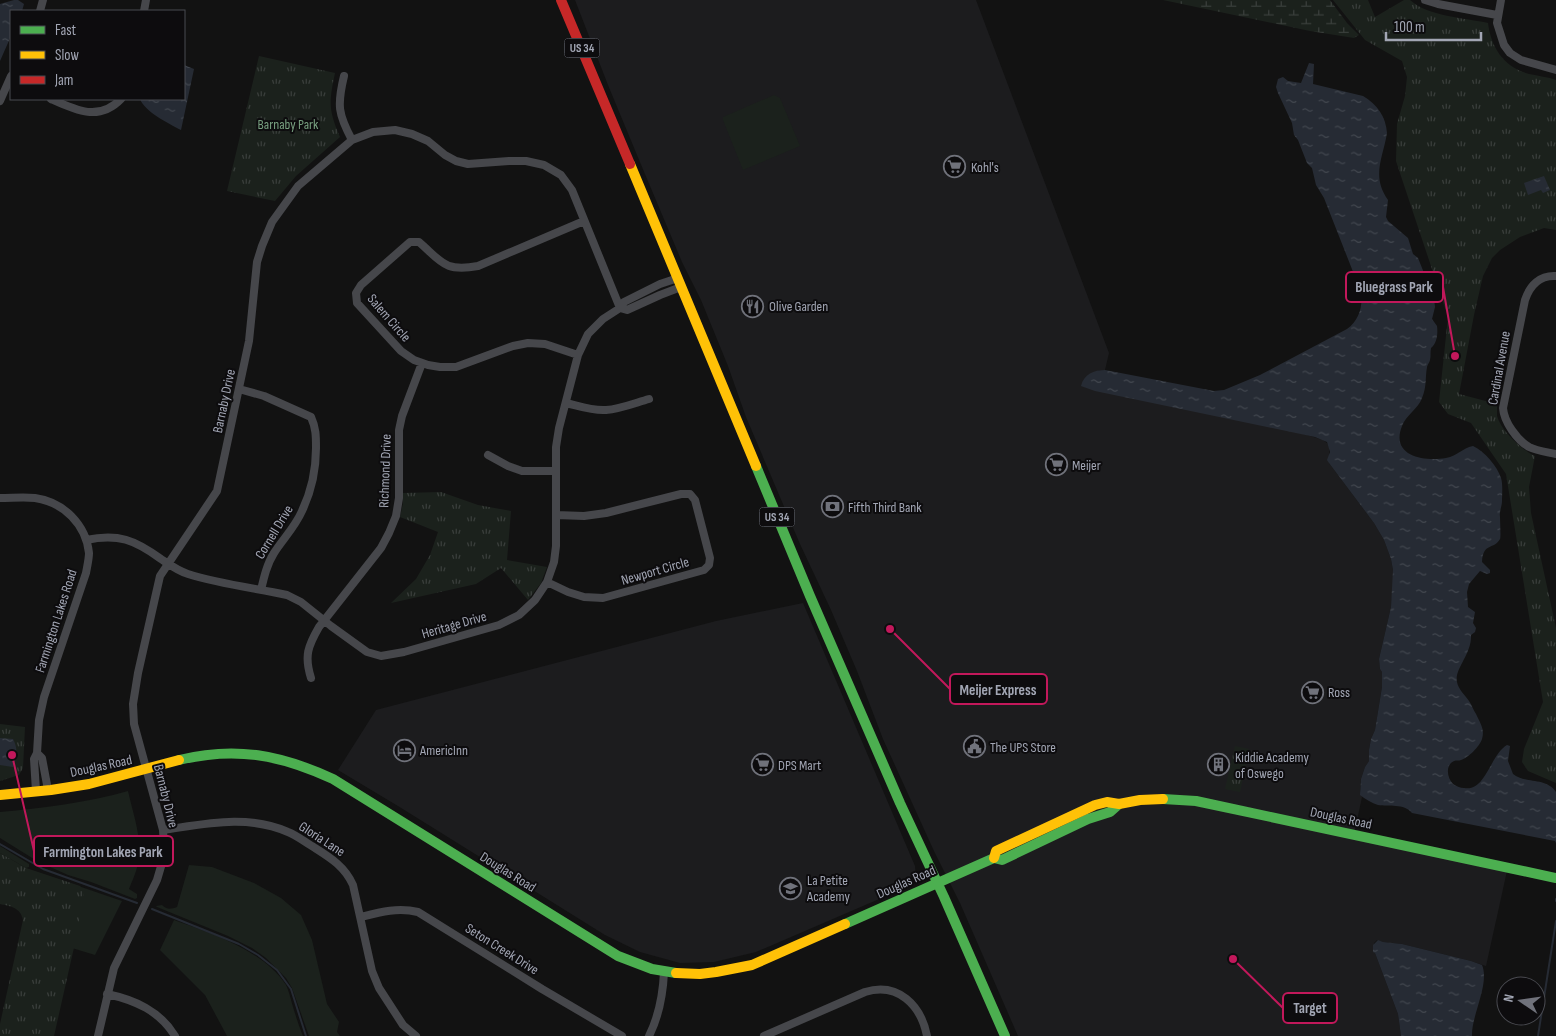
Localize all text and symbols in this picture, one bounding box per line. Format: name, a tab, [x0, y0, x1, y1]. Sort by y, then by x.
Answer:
legend	[10, 10, 185, 100]
scale bar	[1386, 10, 1481, 42]
text: 100 m	[1394, 18, 1425, 37]
text: Fast	[55, 21, 77, 40]
road number: US 34	[564, 38, 600, 58]
text: Slow	[55, 46, 79, 65]
text: Jam	[54, 71, 73, 90]
park label: Barnaby Park	[258, 116, 319, 133]
supermarket icon: Kohl's	[943, 155, 967, 179]
place label: Kohl's	[971, 159, 999, 176]
callout: Bluegrass Park	[1346, 272, 1443, 302]
text: Bluegrass Park	[1355, 278, 1433, 297]
street label: Salem Circle	[364, 291, 414, 345]
restaurant icon: Olive Garden	[741, 294, 765, 318]
place label: Olive Garden	[769, 298, 828, 315]
street label: Cardinal Avenue	[1484, 330, 1514, 406]
street label: Barnaby Drive	[209, 368, 239, 434]
street label: Richmond Drive	[375, 434, 395, 508]
supermarket icon: Meijer	[1044, 453, 1068, 477]
place label: Meijer	[1072, 457, 1101, 474]
bank icon: Fifth Third Bank	[820, 495, 844, 519]
place label: Fifth Third Bank	[848, 499, 922, 516]
street label: Cornell Drive	[251, 502, 297, 562]
road number: US 34	[760, 508, 794, 526]
street label: Newport Circle	[619, 553, 691, 589]
street label: Farmington Lakes Road	[31, 567, 81, 675]
street label: Heritage Drive	[420, 608, 488, 642]
callout: Meijer Express	[950, 674, 1047, 704]
supermarket icon: Ross	[1300, 680, 1324, 704]
text: Meijer Express	[960, 681, 1037, 700]
place label: Ross	[1328, 684, 1350, 701]
public building icon: The UPS Store	[962, 735, 986, 759]
hotel icon: AmericInn	[392, 738, 416, 762]
place label: The UPS Store	[990, 739, 1056, 756]
place label: AmericInn	[419, 742, 468, 759]
place label: Kiddie Academy of Oswego	[1235, 749, 1310, 782]
street label: Douglas Road	[69, 751, 134, 781]
supermarket icon: DPS Mart	[750, 753, 774, 777]
building icon: Kiddie Academy of Oswego	[1207, 753, 1231, 777]
place label: DPS Mart	[778, 757, 821, 774]
street label: Barnaby Drive	[150, 762, 182, 830]
street label: Douglas Road	[1309, 803, 1374, 833]
street label: Gloria Lane	[296, 818, 348, 860]
callout: Farmington Lakes Park	[34, 836, 173, 866]
text: Farmington Lakes Park	[43, 843, 163, 862]
street label: Douglas Road	[477, 848, 539, 896]
street label: Douglas Road	[874, 861, 938, 903]
place label: La Petite Academy	[806, 872, 850, 905]
school or university icon: La Petite Academy	[779, 876, 803, 900]
street label: Seton Creek Drive	[462, 920, 542, 978]
north arrow	[1496, 976, 1546, 1026]
callout: Target	[1283, 993, 1337, 1023]
text: N	[1500, 993, 1518, 1004]
text: Target	[1293, 999, 1327, 1018]

